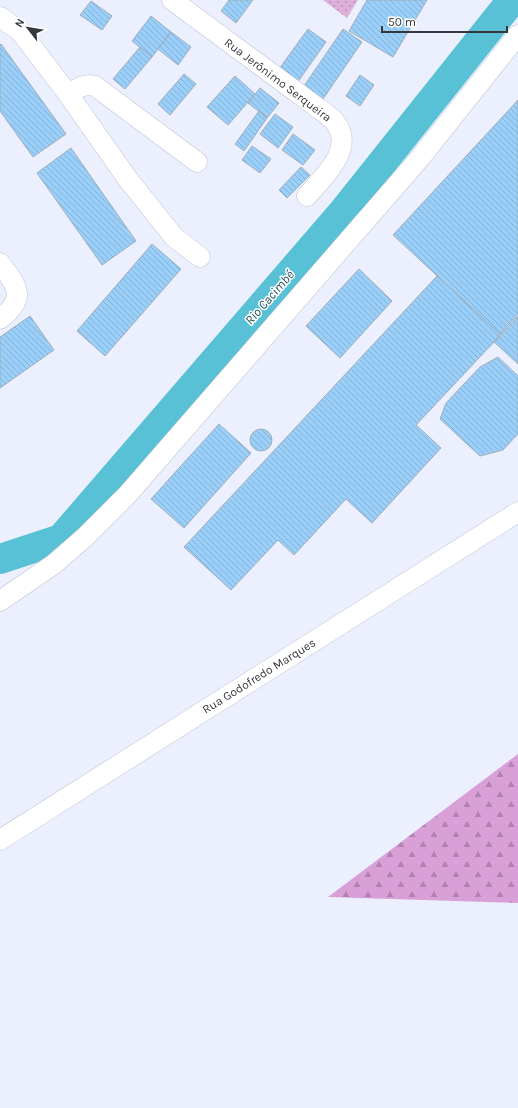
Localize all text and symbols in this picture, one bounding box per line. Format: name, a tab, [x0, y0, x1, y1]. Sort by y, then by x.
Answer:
north arrow	[8, 8, 48, 48]
scale bar	[382, 8, 507, 34]
text: 50 m	[388, 15, 416, 29]
text: N	[12, 16, 27, 30]
street label: Rua Jerônimo Serqueira	[222, 35, 334, 125]
water label: Rio Cacimbé	[242, 267, 297, 327]
street label: Rua Godofredo Marques	[200, 635, 318, 717]

